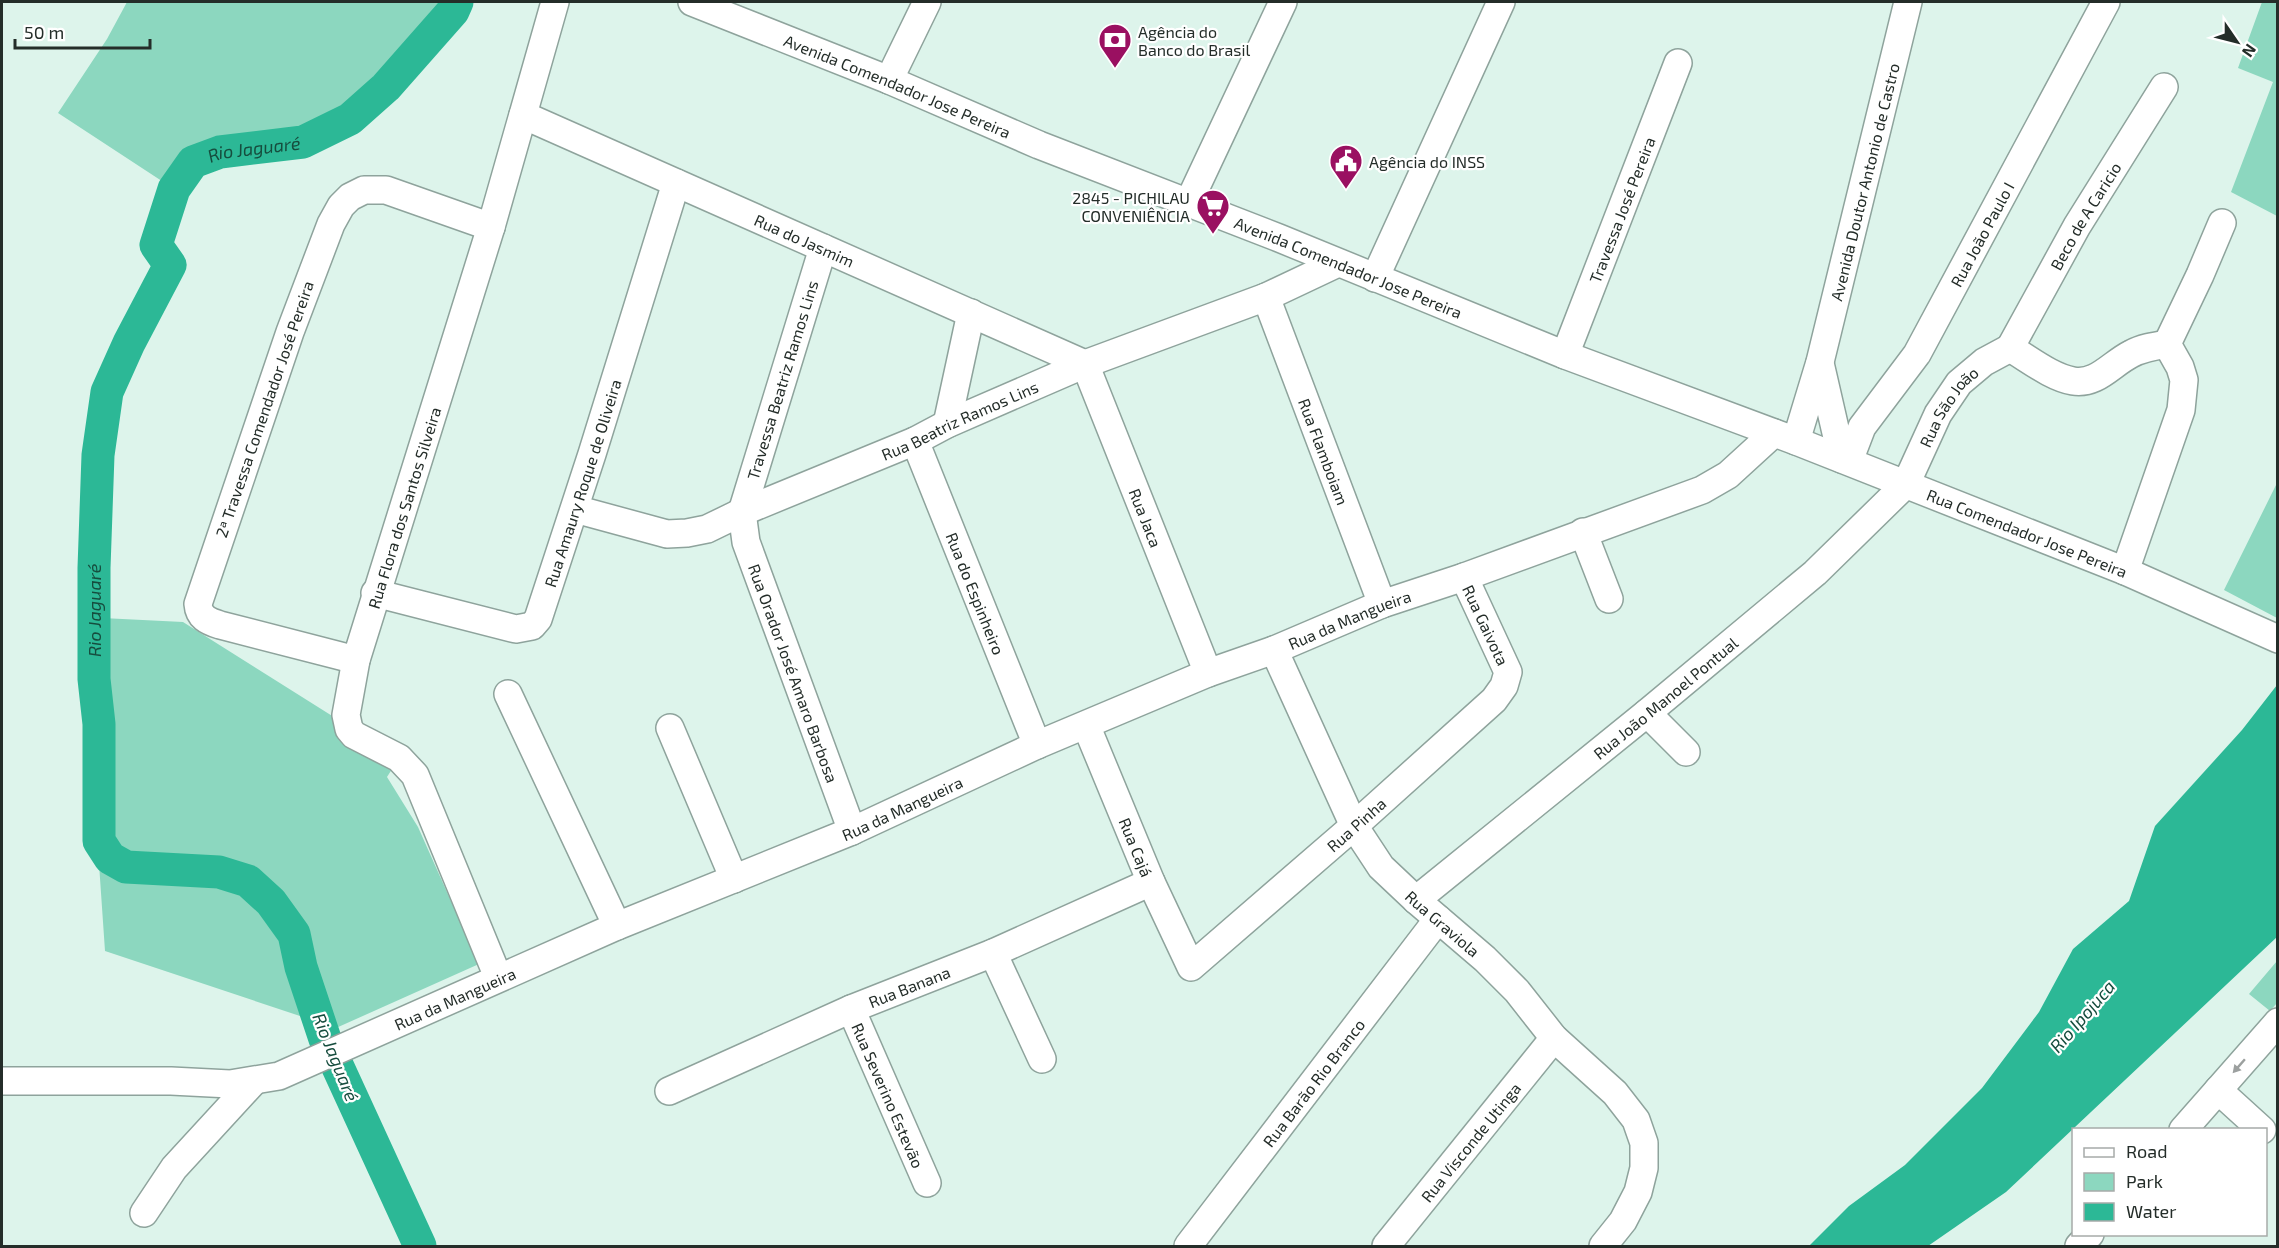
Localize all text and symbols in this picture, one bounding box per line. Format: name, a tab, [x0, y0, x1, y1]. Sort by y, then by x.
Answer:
scale bar	[15, 12, 150, 50]
north arrow	[2207, 12, 2267, 72]
text: 50 m	[24, 21, 64, 43]
bank icon: Agência do Banco do Brasil	[1097, 22, 1133, 69]
place label: Agência do Banco do Brasil	[1138, 22, 1250, 59]
street label: Avenida Comendador Jose Pereira	[781, 30, 1014, 141]
text: N	[2239, 41, 2261, 61]
street label: Avenida Doutor Antonio de Castro	[1826, 61, 1902, 303]
water label: Rio Jaguaré	[204, 131, 302, 167]
street label: Travessa José Pereira	[1584, 134, 1658, 285]
public building icon: Agência do INSS	[1328, 143, 1364, 190]
place label: Agência do INSS	[1369, 152, 1485, 171]
street label: Beco de A Caricio	[2045, 158, 2124, 273]
street label: Rua João Paulo I	[1946, 178, 2017, 290]
place label: 2845 - PICHILAU CONVENIÊNCIA	[1072, 188, 1190, 225]
supermarket icon: 2845 - PICHILAU CONVENIÊNCIA	[1195, 188, 1231, 235]
street label: Rua do Jasmim	[752, 209, 858, 270]
street label: Avenida Comendador Jose Pereira	[1232, 212, 1465, 321]
street label: 2ª Travessa Comendador José Pereira	[211, 278, 317, 540]
street label: Travessa Beatriz Ramos Lins	[743, 278, 821, 482]
street label: Rua São João	[1915, 362, 1981, 450]
street label: Rua Beatriz Ramos Lins	[878, 376, 1041, 463]
street label: Rua Amaury Roque de Oliveira	[540, 377, 624, 589]
street label: Rua Flamboiam	[1296, 395, 1353, 507]
street label: Rua Flora dos Santos Silveira	[363, 404, 444, 611]
street label: Rua Comendador Jose Pereira	[1924, 484, 2130, 581]
street label: Rua Jaca	[1126, 485, 1166, 550]
street label: Rua do Espinheiro	[943, 529, 1009, 657]
street label: Rua Orador José Amaro Barbosa	[745, 561, 843, 785]
water label: Rio Jaguaré	[83, 563, 105, 657]
street label: Rua Gaivota	[1459, 582, 1513, 668]
street label: Rua da Mangueira	[1285, 586, 1413, 652]
street label: Rua João Manoel Pontual	[1589, 632, 1741, 762]
street label: Rua da Mangueira	[839, 772, 965, 844]
street label: Rua Pinha	[1322, 793, 1389, 855]
street label: Rua Cajá	[1116, 815, 1157, 879]
street label: Rua Graviola	[1402, 886, 1484, 960]
street label: Rua Banana	[865, 961, 953, 1011]
street label: Rua da Mangueira	[391, 963, 518, 1033]
water label: Rio Ipojuca	[2045, 975, 2119, 1057]
water label: Rio Jaguaré	[308, 1010, 364, 1105]
street label: Rua Barão Rio Branco	[1258, 1015, 1368, 1150]
street label: Rua Severino Estevão	[849, 1020, 929, 1171]
one-way arrow	[2233, 1058, 2246, 1073]
street label: Rua Visconde Utinga	[1416, 1078, 1524, 1205]
legend	[2072, 1128, 2267, 1236]
text: Road	[2126, 1140, 2167, 1162]
text: Park	[2126, 1170, 2163, 1192]
text: Water	[2126, 1200, 2176, 1222]

